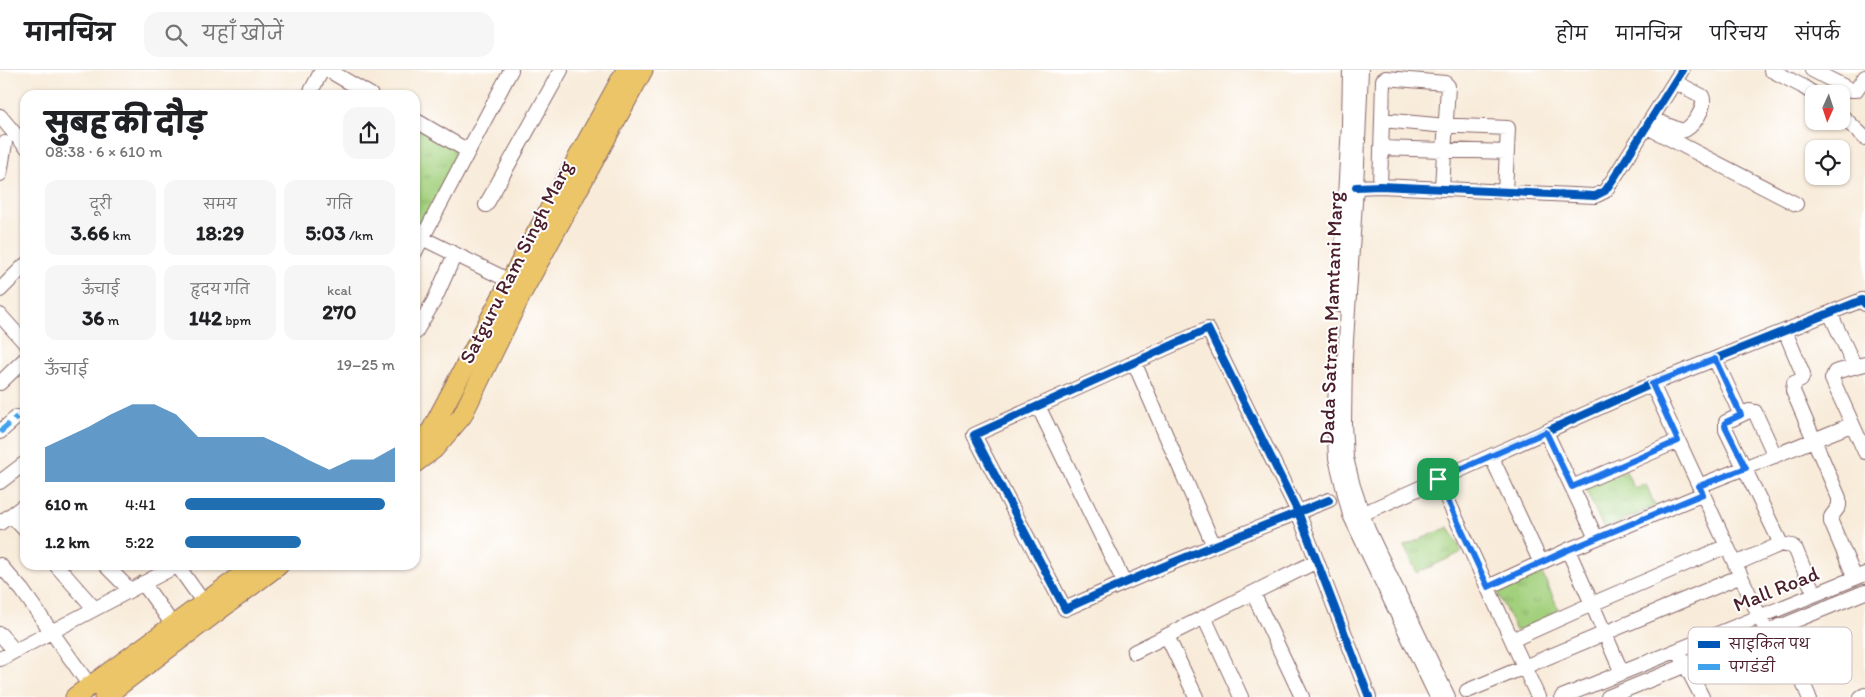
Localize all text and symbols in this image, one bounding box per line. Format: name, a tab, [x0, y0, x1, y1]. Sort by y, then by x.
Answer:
search box	[144, 12, 494, 57]
text: मानचित्र	[25, 18, 114, 47]
icon: search	[162, 21, 190, 49]
text: यहाँ खोजें	[202, 22, 283, 45]
text: होम	[1556, 23, 1588, 45]
text: मानचित्र	[1616, 23, 1682, 45]
text: परिचय	[1710, 23, 1767, 45]
text: संपर्क	[1795, 23, 1840, 45]
north arrow	[1805, 85, 1850, 130]
map controls	[1805, 85, 1850, 185]
text: सुबह की दौड़	[45, 106, 206, 140]
button: share	[343, 107, 395, 159]
button: locate	[1805, 140, 1850, 185]
text: 08:38 · 6 × 610 m	[45, 142, 162, 161]
street label: Satguru Ram Singh Marg	[453, 156, 578, 367]
street label: Dada Satram Mamtani Marg	[1314, 191, 1347, 445]
text: दूरी	[90, 196, 112, 213]
text: समय	[203, 196, 237, 213]
text: गति	[327, 196, 352, 213]
text: 3.66	[70, 220, 109, 245]
text: 18:29	[196, 220, 244, 245]
text: 5:03	[305, 220, 346, 245]
text: km	[109, 227, 131, 244]
text: /km	[346, 227, 373, 244]
text: ऊँचाई	[82, 281, 119, 298]
text: हृदय गति	[190, 281, 250, 298]
text: kcal	[327, 282, 352, 299]
text: 270	[322, 299, 357, 324]
text: 36	[82, 305, 104, 330]
text: 142	[189, 305, 222, 330]
text: m	[104, 312, 119, 329]
text: bpm	[222, 312, 251, 329]
text: 19–25 m	[336, 355, 395, 374]
text: ऊँचाई	[45, 360, 88, 379]
pin	[1417, 458, 1459, 500]
icon: arrive	[1424, 465, 1452, 493]
text: 610 m	[45, 495, 88, 514]
text: 4:41	[125, 495, 156, 514]
text: 1.2 km	[45, 533, 90, 552]
text: 5:22	[125, 533, 154, 552]
street label: Mall Road	[1729, 560, 1823, 617]
legend	[1688, 627, 1852, 684]
text: साइकिल पथ	[1728, 633, 1811, 653]
text: पगडंडी	[1728, 656, 1776, 676]

